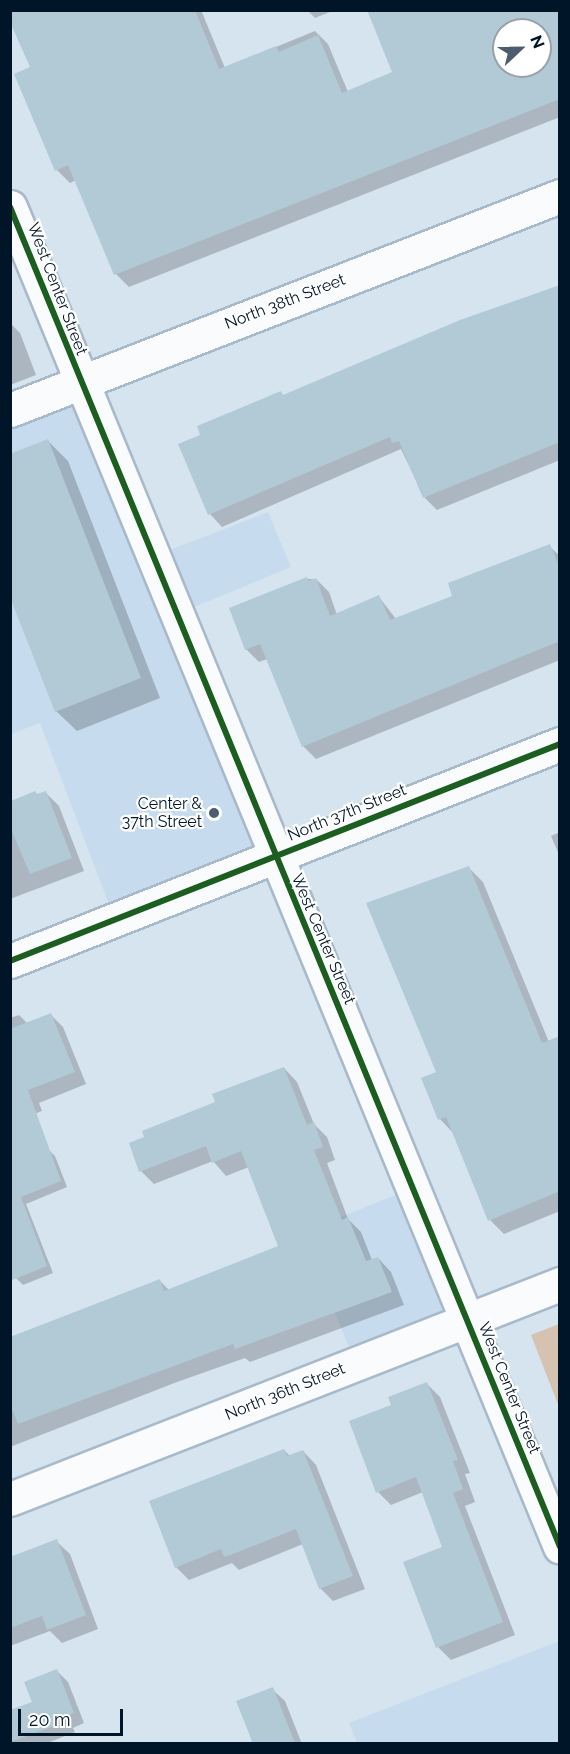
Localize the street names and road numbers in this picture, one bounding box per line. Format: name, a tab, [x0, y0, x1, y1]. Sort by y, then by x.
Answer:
street label: West Center Street	[23, 220, 91, 358]
street label: North 38th Street	[222, 270, 348, 334]
street label: North 37th Street	[285, 780, 409, 846]
street label: West Center Street	[287, 871, 359, 1007]
street label: West Center Street	[474, 1319, 544, 1457]
street label: North 36th Street	[222, 1359, 348, 1425]

